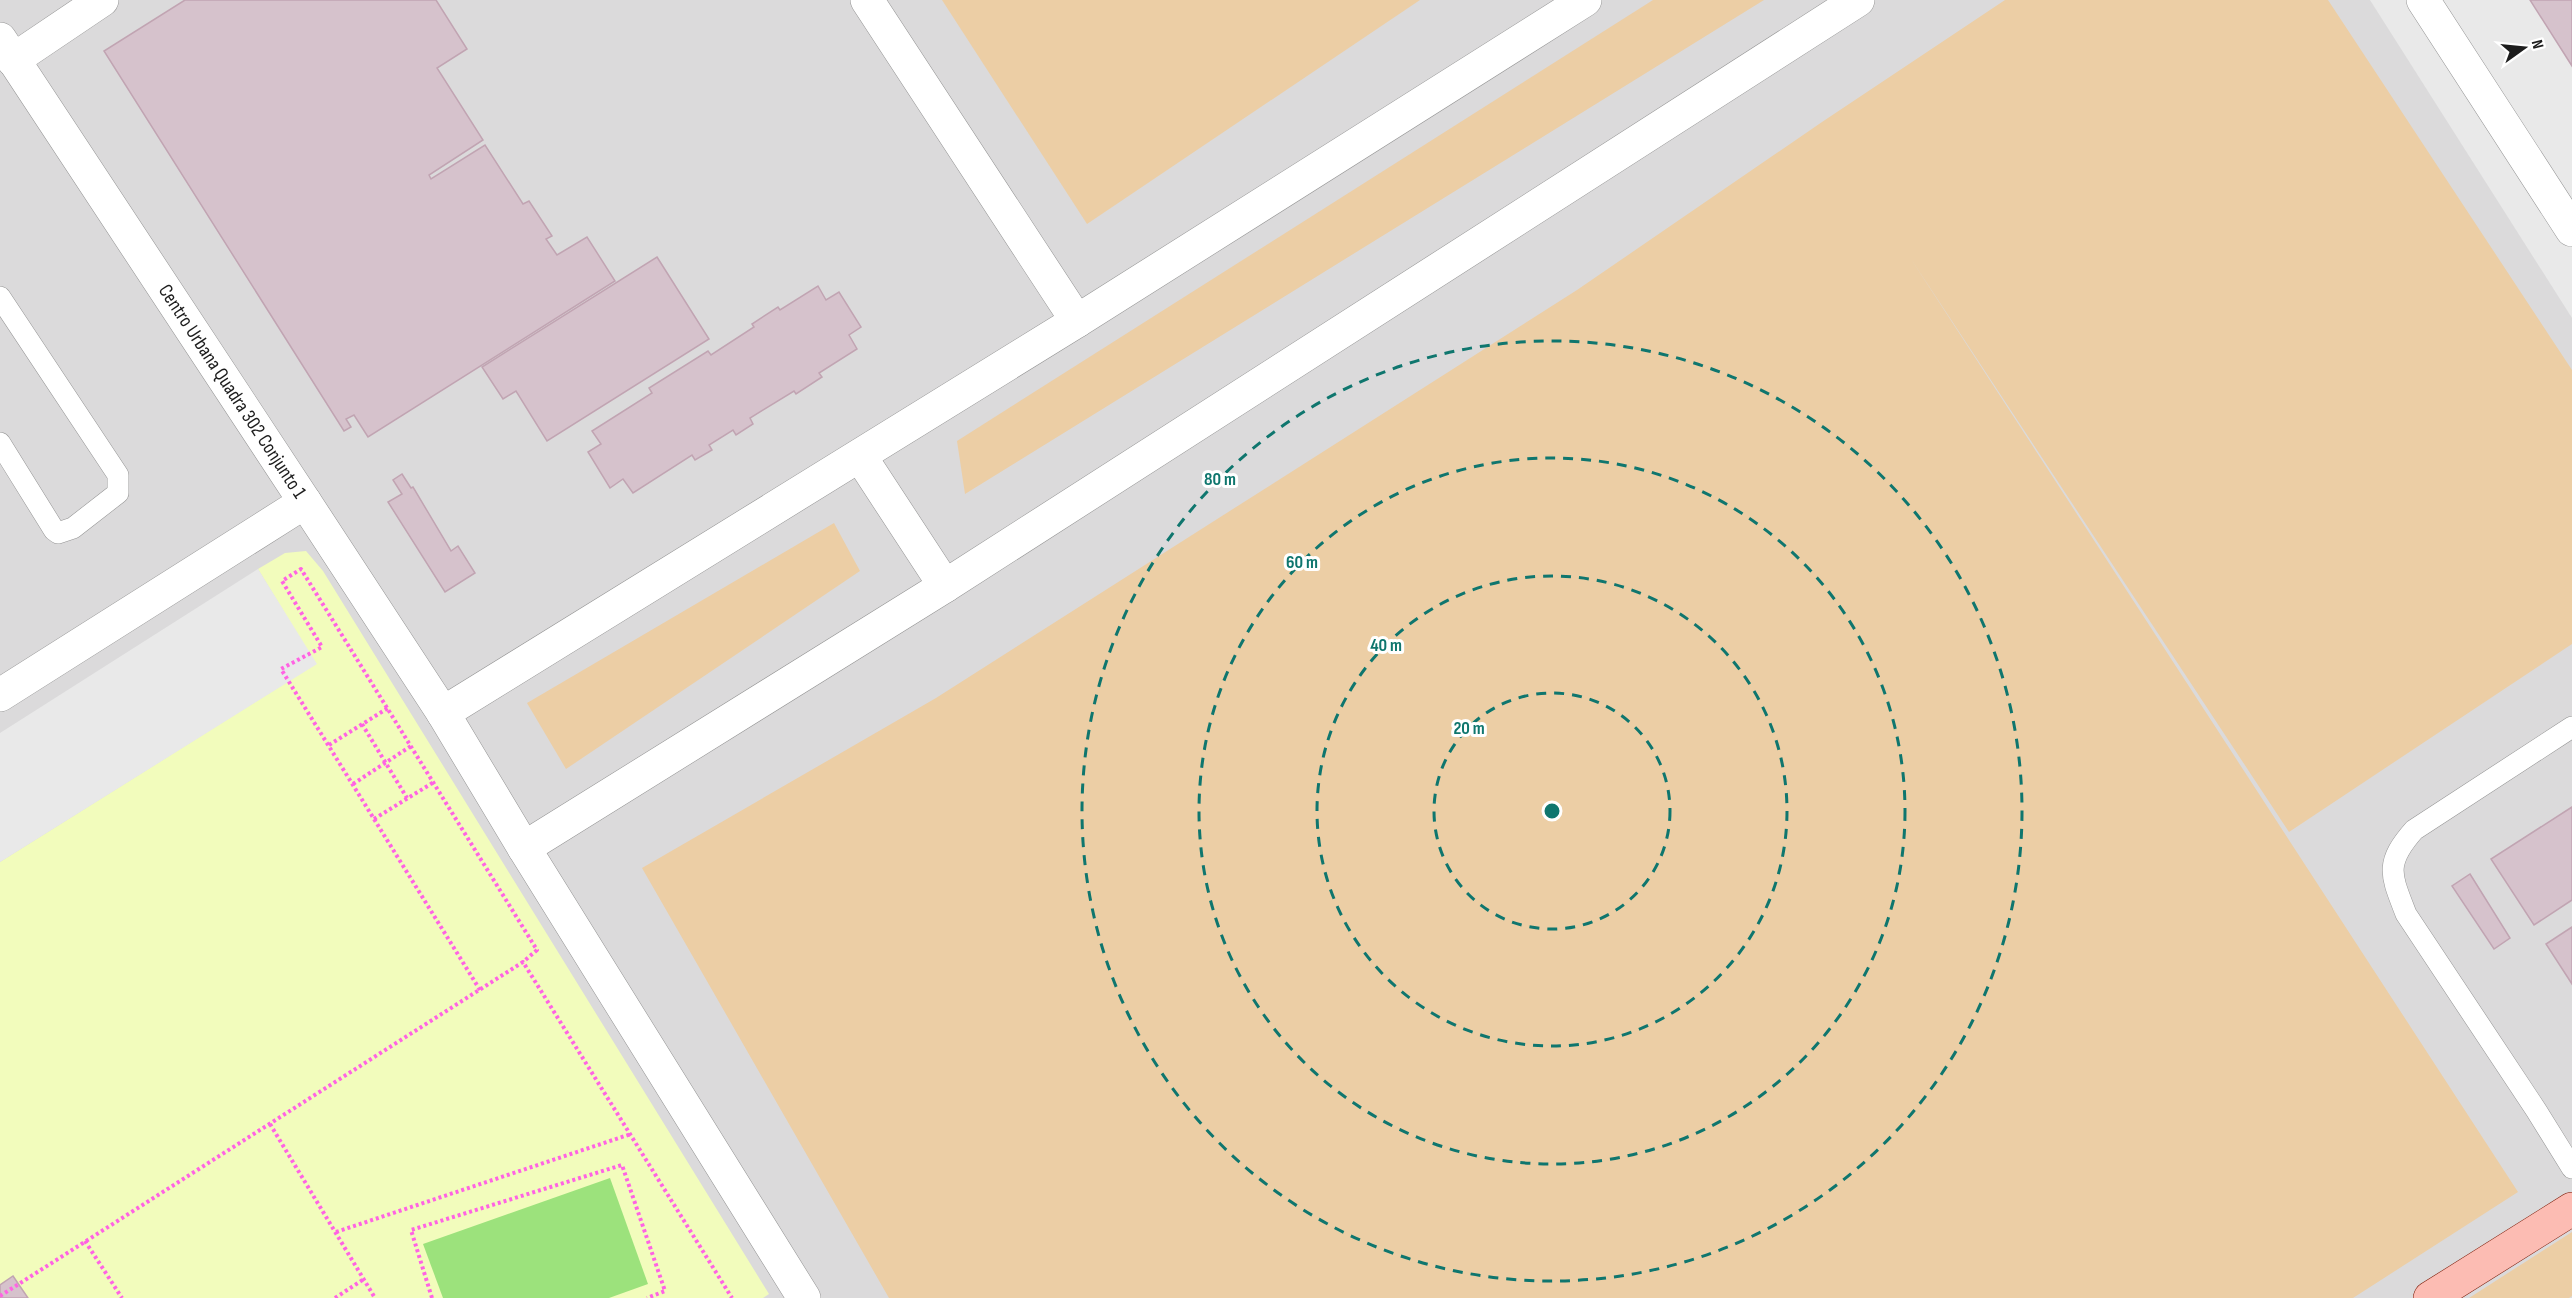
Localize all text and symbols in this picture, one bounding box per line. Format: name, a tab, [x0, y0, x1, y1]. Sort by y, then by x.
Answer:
north arrow	[2494, 18, 2554, 78]
text: N	[2527, 38, 2547, 51]
street label: Centro Urbana Quadra 302 Conjunto 1	[153, 280, 311, 503]
text: 80 m	[1204, 469, 1236, 490]
text: 60 m	[1286, 552, 1318, 573]
text: 40 m	[1370, 635, 1402, 656]
text: 20 m	[1453, 718, 1485, 739]
centre of rings	[1542, 801, 1562, 821]

